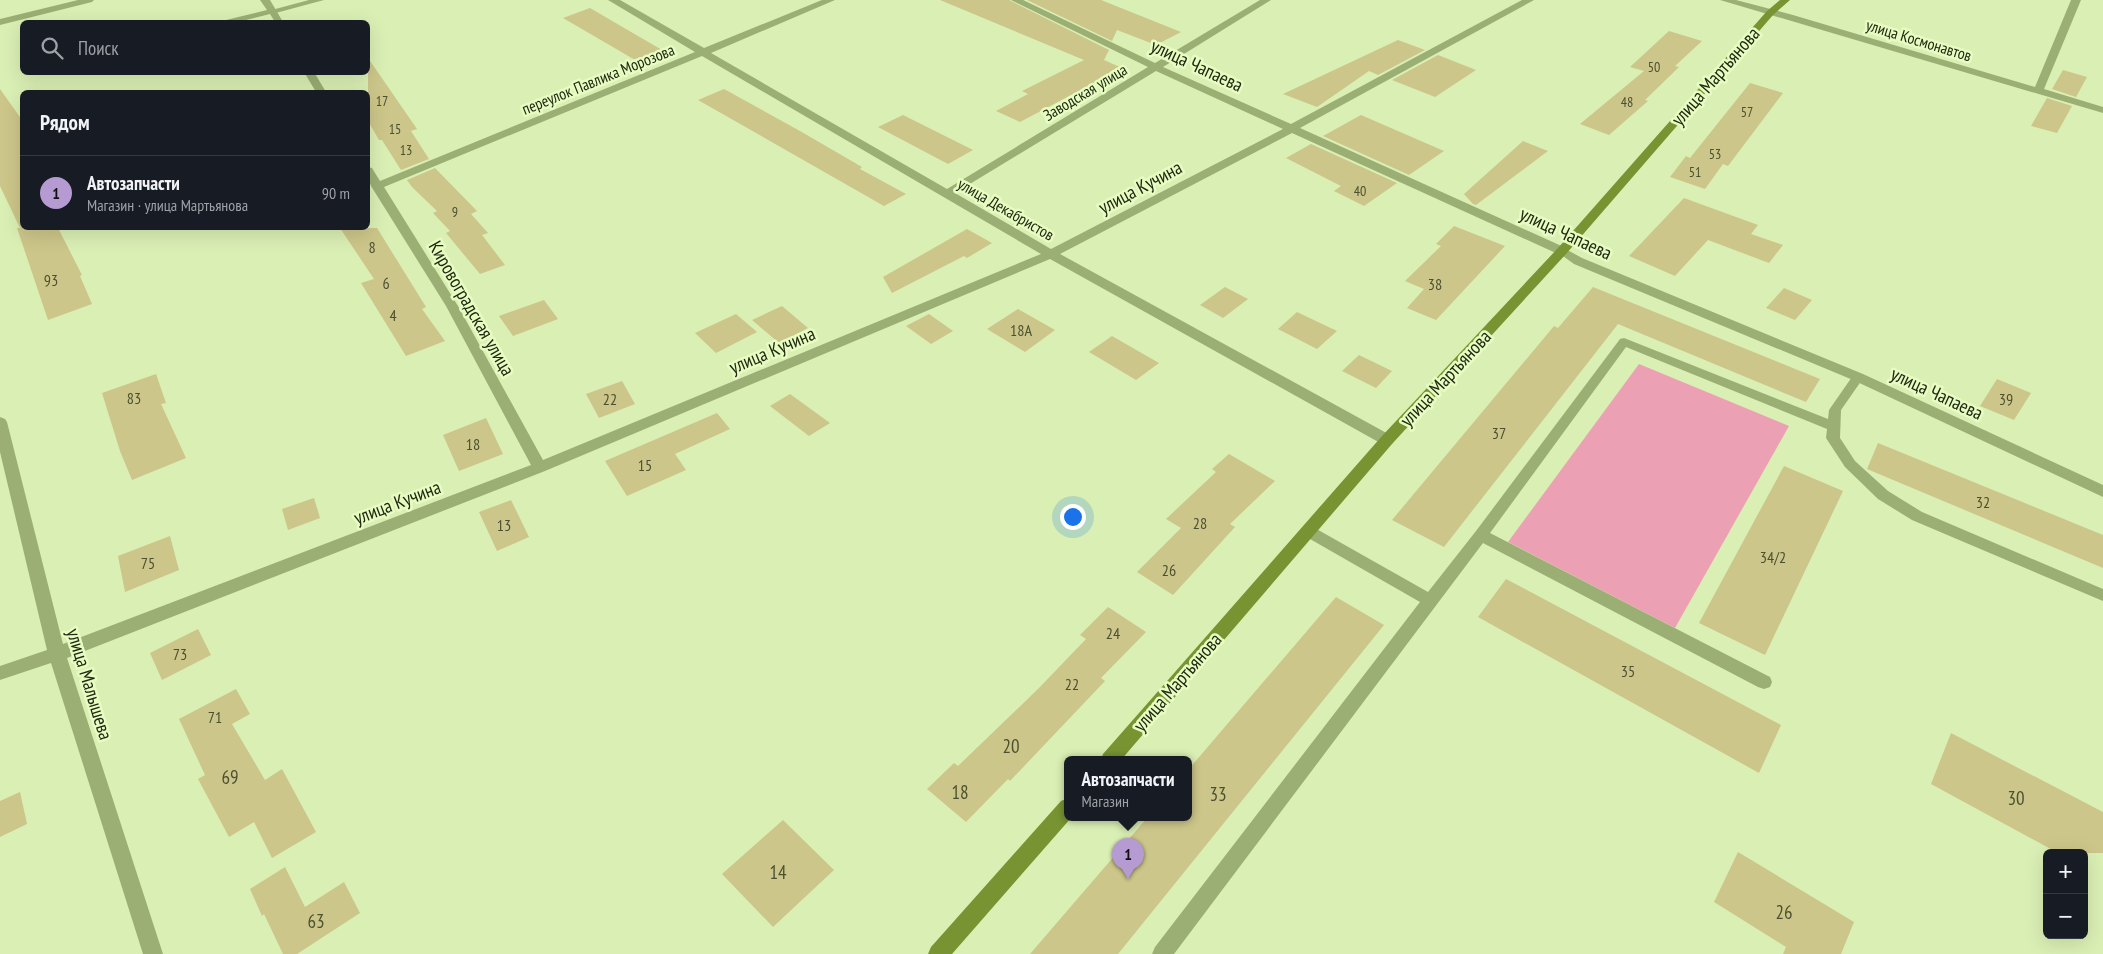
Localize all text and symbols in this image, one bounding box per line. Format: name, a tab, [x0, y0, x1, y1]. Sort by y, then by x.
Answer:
street label: улица Космонавтов	[1864, 14, 1974, 66]
search box	[20, 20, 370, 75]
street label: улица Мартьянова	[1666, 22, 1764, 130]
street label: улица Чапаева	[1147, 33, 1247, 97]
icon: search	[38, 34, 66, 62]
text: Поиск	[78, 36, 119, 60]
street label: переулок Павлика Морозова	[519, 39, 677, 119]
house number: 50	[1648, 58, 1660, 76]
street label: Заводская улица	[1039, 59, 1131, 125]
house number: 17	[376, 92, 388, 110]
house number: 48	[1621, 93, 1633, 111]
house number: 57	[1741, 103, 1753, 121]
text: Рядом	[40, 109, 90, 136]
house number: 15	[389, 120, 401, 138]
house number: 13	[400, 141, 412, 159]
house number: 53	[1709, 145, 1721, 163]
street label: улица Кучина	[1094, 155, 1186, 219]
house number: 51	[1689, 163, 1701, 181]
text: Автозапчасти	[87, 171, 180, 195]
street label: улица Декабристов	[954, 173, 1058, 245]
house number: 40	[1354, 182, 1366, 200]
text: 1	[52, 183, 60, 203]
text: 90 m	[322, 183, 350, 203]
text: Магазин · улица Мартьянова	[87, 195, 248, 215]
street label: улица Чапаева	[1516, 201, 1616, 265]
house number: 9	[452, 203, 458, 221]
street label: Кировоградская улица	[424, 236, 520, 380]
house number: 8	[368, 237, 376, 257]
house number: 93	[44, 270, 58, 290]
house number: 6	[382, 273, 390, 293]
house number: 38	[1428, 274, 1442, 294]
house number: 4	[389, 305, 397, 325]
house number: 18А	[1010, 320, 1032, 340]
street label: улица Кучина	[725, 321, 819, 379]
street label: улица Мартьянова	[1394, 325, 1496, 431]
street label: улица Чапаева	[1887, 361, 1987, 425]
house number: 83	[127, 388, 141, 408]
house number: 22	[603, 389, 617, 409]
house number: 39	[1999, 389, 2013, 409]
house number: 37	[1492, 423, 1506, 443]
house number: 18	[466, 434, 480, 454]
house number: 15	[638, 455, 652, 475]
street label: улица Кучина	[350, 474, 444, 530]
house number: 32	[1976, 492, 1990, 512]
your location	[1060, 504, 1086, 530]
house number: 28	[1193, 513, 1207, 533]
house number: 13	[497, 515, 511, 535]
house number: 34/2	[1760, 547, 1786, 567]
house number: 75	[141, 553, 155, 573]
house number: 26	[1162, 560, 1176, 580]
house number: 24	[1106, 623, 1120, 643]
street label: улица Малышева	[62, 625, 118, 743]
street label: улица Мартьянова	[1128, 628, 1226, 736]
house number: 73	[173, 644, 187, 664]
house number: 35	[1621, 661, 1635, 681]
house number: 22	[1065, 674, 1079, 694]
house number: 71	[208, 707, 222, 727]
house number: 20	[1002, 734, 1020, 758]
popup	[1064, 756, 1192, 821]
house number: 69	[221, 765, 239, 789]
text: Автозапчасти	[1082, 767, 1174, 791]
house number: 18	[951, 780, 969, 804]
house number: 33	[1209, 782, 1227, 806]
house number: 30	[2007, 786, 2025, 810]
text: Магазин	[1082, 791, 1129, 811]
pin: 1	[1112, 838, 1144, 879]
map controls	[2043, 849, 2088, 939]
button: +	[2043, 849, 2088, 894]
house number: 14	[769, 860, 787, 884]
button: −	[2043, 894, 2088, 939]
house number: 26	[1775, 900, 1793, 924]
house number: 63	[307, 909, 325, 933]

